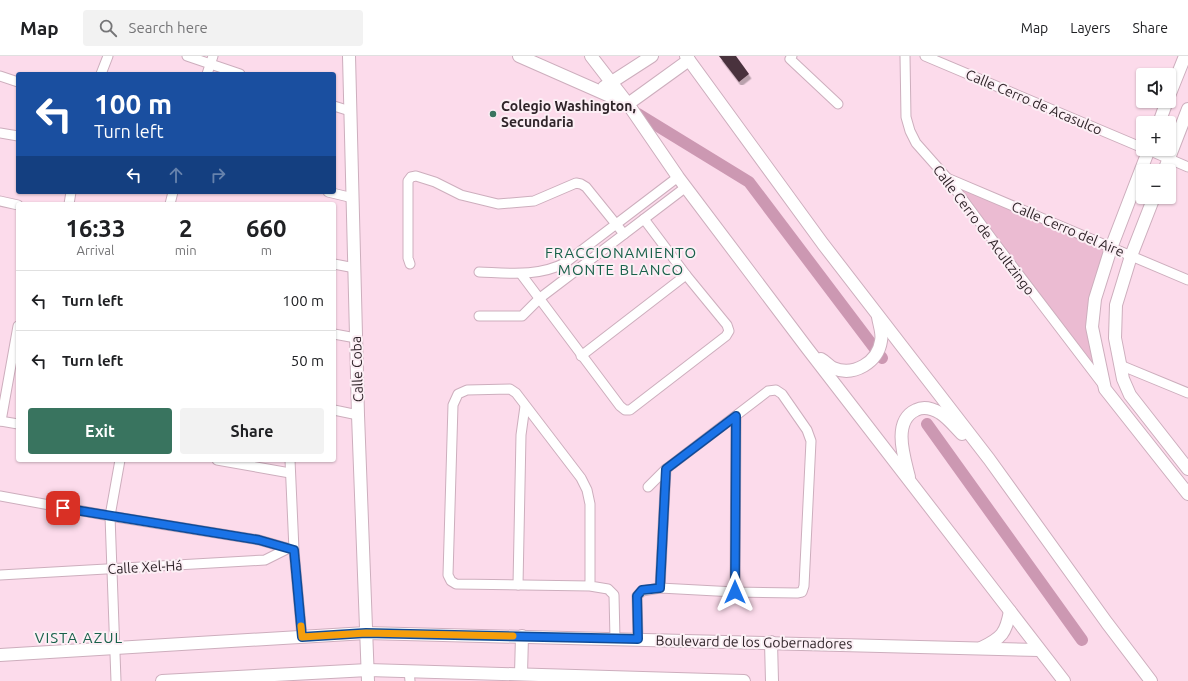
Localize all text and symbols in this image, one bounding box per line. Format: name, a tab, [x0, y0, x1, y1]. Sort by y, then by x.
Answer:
search box	[83, 10, 363, 46]
text: Map	[20, 17, 59, 39]
icon: search	[97, 17, 119, 39]
text: Search here	[129, 19, 208, 36]
text: Map	[1021, 20, 1048, 36]
text: Layers	[1070, 20, 1110, 36]
text: Share	[1132, 20, 1168, 36]
street label: Calle Cerro de Acasulco	[963, 66, 1105, 138]
map controls	[1136, 68, 1176, 204]
button: sound	[1136, 68, 1176, 108]
icon: left	[28, 88, 80, 140]
text: 100 m	[94, 88, 172, 119]
place label: Colegio Washington, Secundaria	[501, 98, 636, 130]
marker: Colegio Washington, Secundaria	[488, 109, 498, 119]
button: +	[1136, 116, 1176, 156]
text: Turn left	[94, 121, 164, 141]
street label: Calle Cerro de Acultzingo	[930, 162, 1038, 298]
icon: left	[123, 164, 145, 186]
icon: ahead	[165, 164, 187, 186]
icon: right	[207, 164, 229, 186]
button: −	[1136, 164, 1176, 204]
street label: Calle Cerro del Aire	[1009, 198, 1127, 260]
text: 16:33	[65, 215, 125, 242]
text: 2	[179, 215, 192, 242]
text: 660	[246, 215, 287, 242]
text: Arrival	[76, 243, 114, 257]
text: min	[175, 243, 197, 257]
text: m	[261, 243, 272, 257]
district label: FRACCIONAMIENTO MONTE BLANCO	[545, 244, 697, 278]
icon: left	[28, 290, 50, 312]
text: Turn left	[62, 292, 123, 309]
text: 100 m	[282, 292, 324, 309]
street label: Calle Coba	[348, 336, 366, 402]
icon: left	[28, 350, 50, 372]
text: Turn left	[62, 352, 123, 369]
text: 50 m	[291, 352, 324, 369]
button: Exit	[28, 408, 172, 454]
button: Share	[180, 408, 324, 454]
pin	[46, 491, 80, 525]
icon: arrive	[52, 497, 74, 519]
street label: Calle Xel-Há	[107, 557, 183, 577]
position arrow	[714, 571, 756, 613]
district label: VISTA AZUL	[35, 629, 123, 646]
street label: Boulevard de los Gobernadores	[655, 632, 853, 652]

